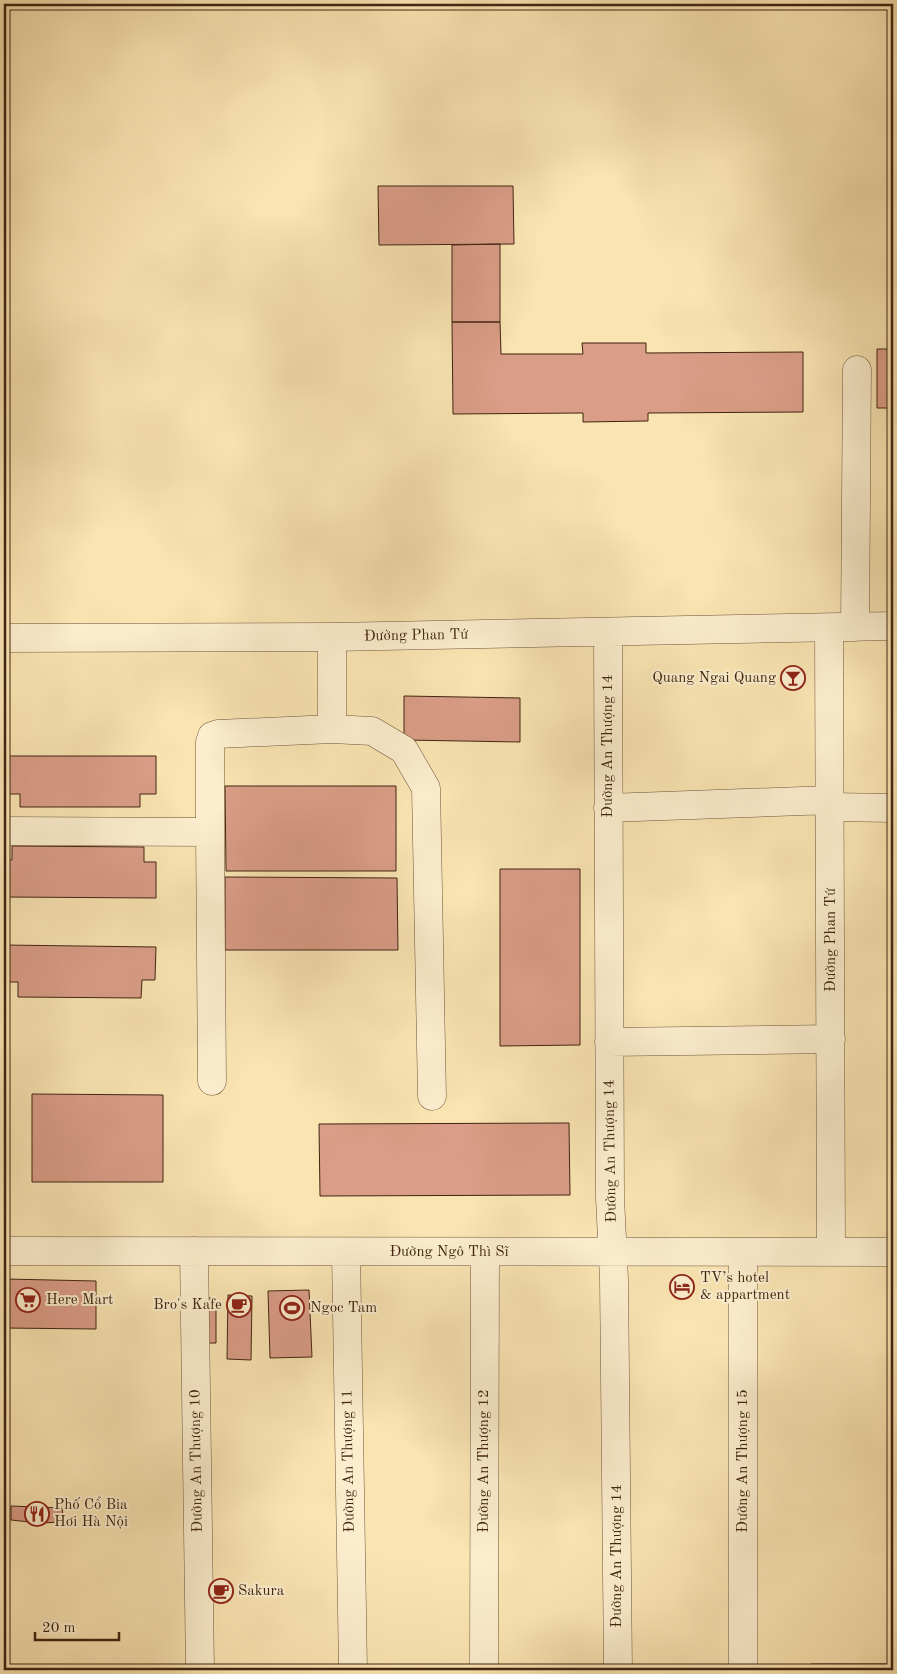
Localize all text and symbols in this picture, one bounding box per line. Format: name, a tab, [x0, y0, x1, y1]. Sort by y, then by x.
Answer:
street label: Đường Phan Tứ	[364, 628, 469, 644]
bar icon: Quang Ngai Quang	[780, 665, 806, 691]
place label: Quang Ngai Quang	[652, 671, 776, 686]
street label: Đường An Thượng 14	[601, 674, 616, 818]
street label: Đường Phan Tứ	[824, 887, 839, 992]
street label: Đường An Thượng 14	[602, 1079, 620, 1223]
street label: Đường Ngô Thì Sĩ	[389, 1245, 510, 1260]
place label: TV’s hotel & appartment	[700, 1271, 790, 1303]
hotel icon: TV’s hotel & appartment	[669, 1274, 695, 1300]
supermarket icon: Here Mart	[15, 1287, 41, 1313]
cafe icon: Bro's Kafe	[226, 1292, 252, 1318]
place label: Here Mart	[46, 1293, 113, 1308]
sports icon: Ngoc Tam	[279, 1295, 305, 1321]
place label: Bro's Kafe	[153, 1298, 222, 1313]
place label: Ngoc Tam	[310, 1301, 377, 1316]
street label: Đường An Thượng 10	[188, 1389, 206, 1533]
street label: Đường An Thượng 11	[340, 1389, 358, 1533]
street label: Đường An Thượng 12	[477, 1389, 492, 1533]
street label: Đường An Thượng 15	[736, 1389, 751, 1533]
street label: Đường An Thượng 14	[610, 1484, 625, 1628]
place label: Phố Cổ Bia Hơi Hà Nội	[54, 1496, 128, 1530]
restaurant icon: Phố Cổ Bia Hơi Hà Nội	[24, 1501, 50, 1527]
cafe icon: Sakura	[208, 1578, 234, 1604]
place label: Sakura	[238, 1584, 285, 1599]
scale bar	[35, 1609, 119, 1641]
text: 20 m	[42, 1621, 76, 1636]

